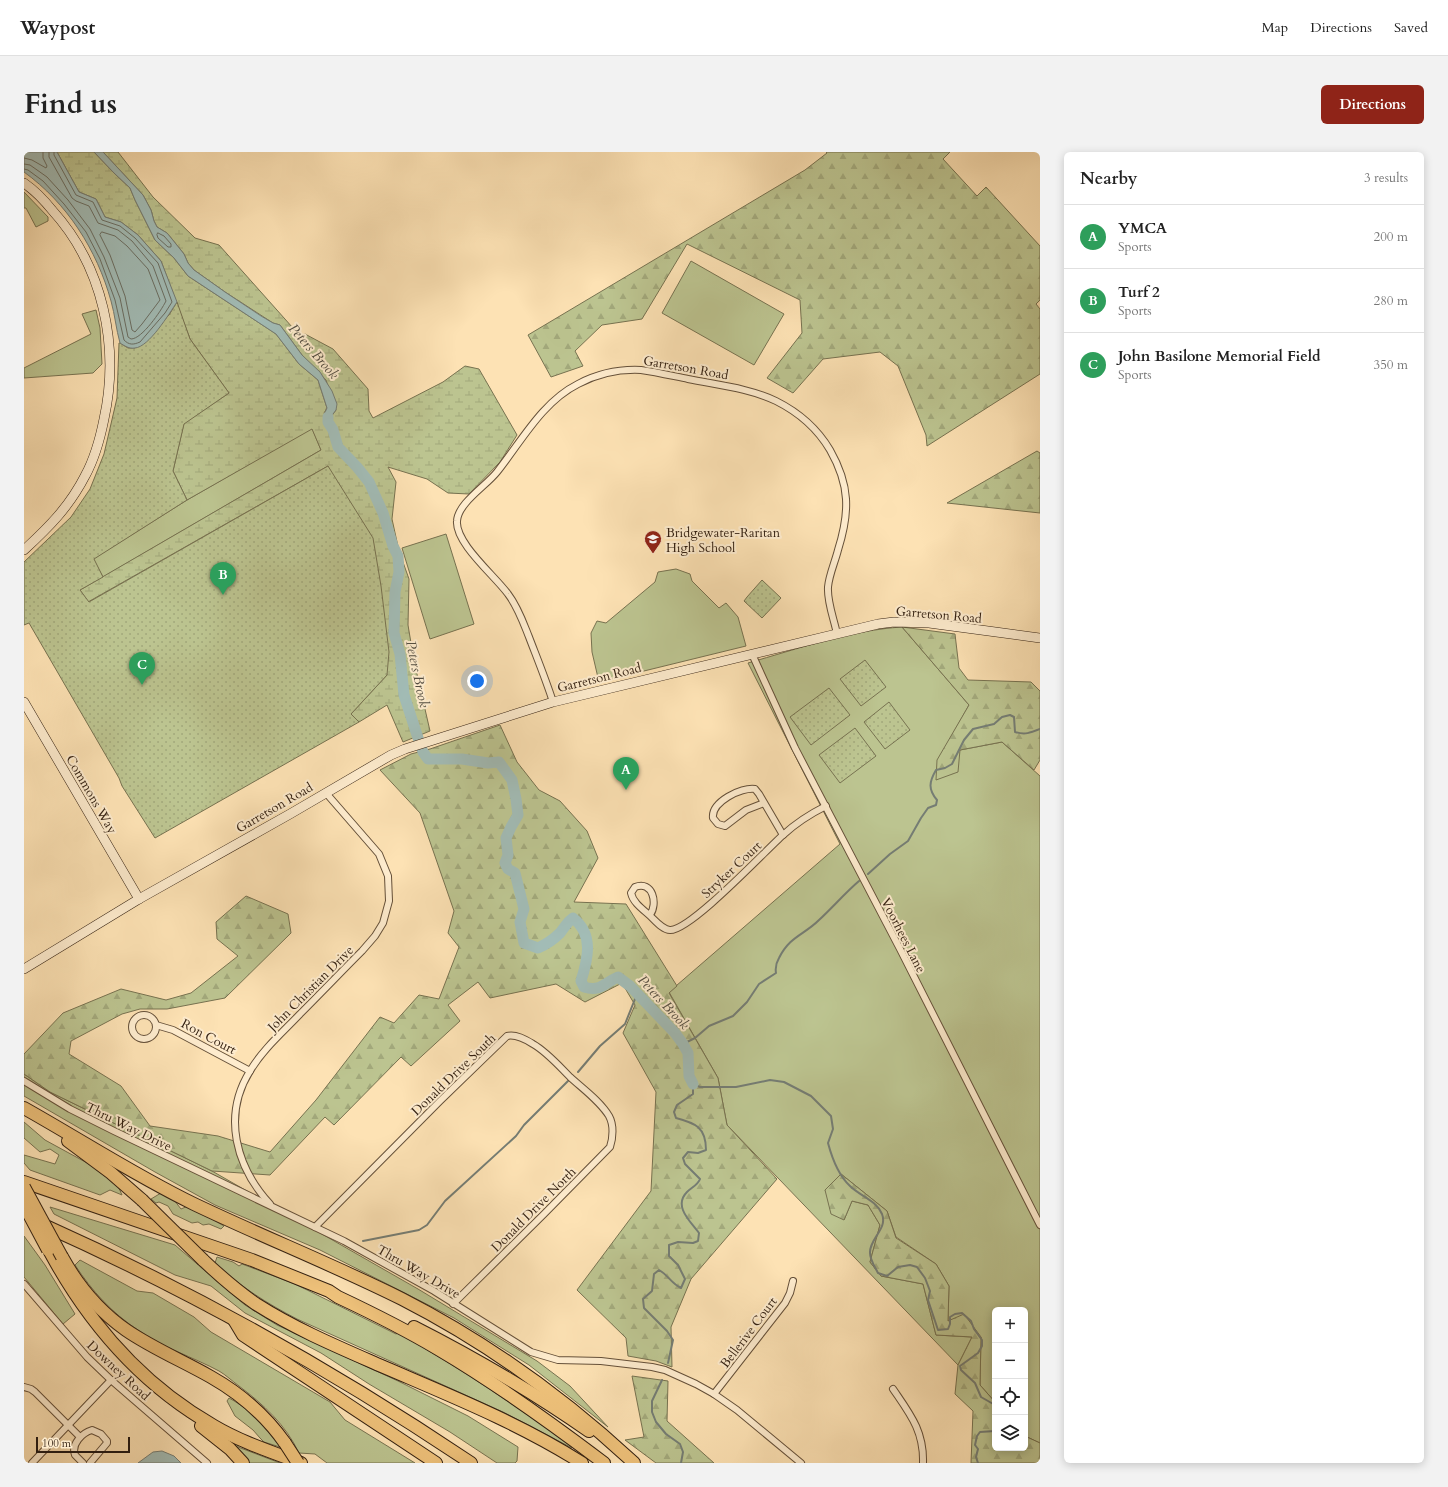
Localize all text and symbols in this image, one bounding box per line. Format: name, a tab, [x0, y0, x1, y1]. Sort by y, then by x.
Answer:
text: Waypost	[20, 15, 95, 41]
text: Map	[1262, 18, 1288, 37]
text: Directions	[1310, 18, 1372, 37]
text: Saved	[1394, 18, 1428, 37]
text: Find us	[24, 85, 117, 123]
button: Directions	[1321, 85, 1424, 124]
text: Nearby	[1080, 167, 1137, 190]
text: 3 results	[1364, 169, 1408, 187]
text: YMCA	[1118, 218, 1167, 238]
text: A	[1088, 228, 1098, 246]
text: 200 m	[1374, 228, 1408, 246]
text: Sports	[1118, 238, 1152, 256]
text: Turf 2	[1118, 282, 1160, 302]
text: B	[1088, 292, 1098, 310]
text: 280 m	[1374, 292, 1408, 310]
text: Sports	[1118, 302, 1152, 320]
water label: Peters Brook	[284, 319, 343, 383]
text: John Basilone Memorial Field	[1118, 346, 1321, 366]
street label: Garretson Road	[642, 352, 730, 384]
text: C	[1088, 356, 1098, 374]
text: 350 m	[1374, 356, 1408, 374]
text: Sports	[1118, 366, 1152, 384]
place label: Bridgewater-Raritan High School	[666, 524, 781, 557]
school or university icon: Bridgewater-Raritan High School	[643, 529, 663, 554]
pin: B	[210, 562, 236, 595]
street label: Garretson Road	[895, 602, 983, 628]
water label: Peters Brook	[401, 639, 434, 709]
pin: C	[129, 652, 155, 685]
street label: Garretson Road	[555, 659, 643, 697]
your location	[467, 671, 487, 691]
street label: Commons Way	[61, 752, 121, 837]
pin: A	[613, 757, 639, 790]
street label: Garretson Road	[233, 778, 316, 837]
street label: Stryker Court	[698, 837, 766, 902]
street label: Voorhees Lane	[876, 895, 930, 976]
street label: John Christian Drive	[262, 942, 358, 1037]
water label: Peters Brook	[634, 971, 694, 1034]
street label: Ron Court	[178, 1015, 239, 1059]
street label: Donald Drive South	[407, 1030, 500, 1120]
street label: Thru Way Drive	[82, 1098, 175, 1156]
street label: Donald Drive North	[487, 1163, 580, 1256]
street label: Thru Way Drive	[373, 1241, 464, 1303]
street label: Bellerive Court	[716, 1293, 781, 1372]
map controls	[992, 1307, 1028, 1451]
button: +	[992, 1307, 1028, 1343]
street label: Downey Road	[83, 1337, 154, 1405]
button: −	[992, 1343, 1028, 1379]
button: locate	[992, 1379, 1028, 1415]
button: layers	[992, 1415, 1028, 1451]
scale bar	[36, 1435, 130, 1454]
text: 100 m	[42, 1436, 71, 1451]

